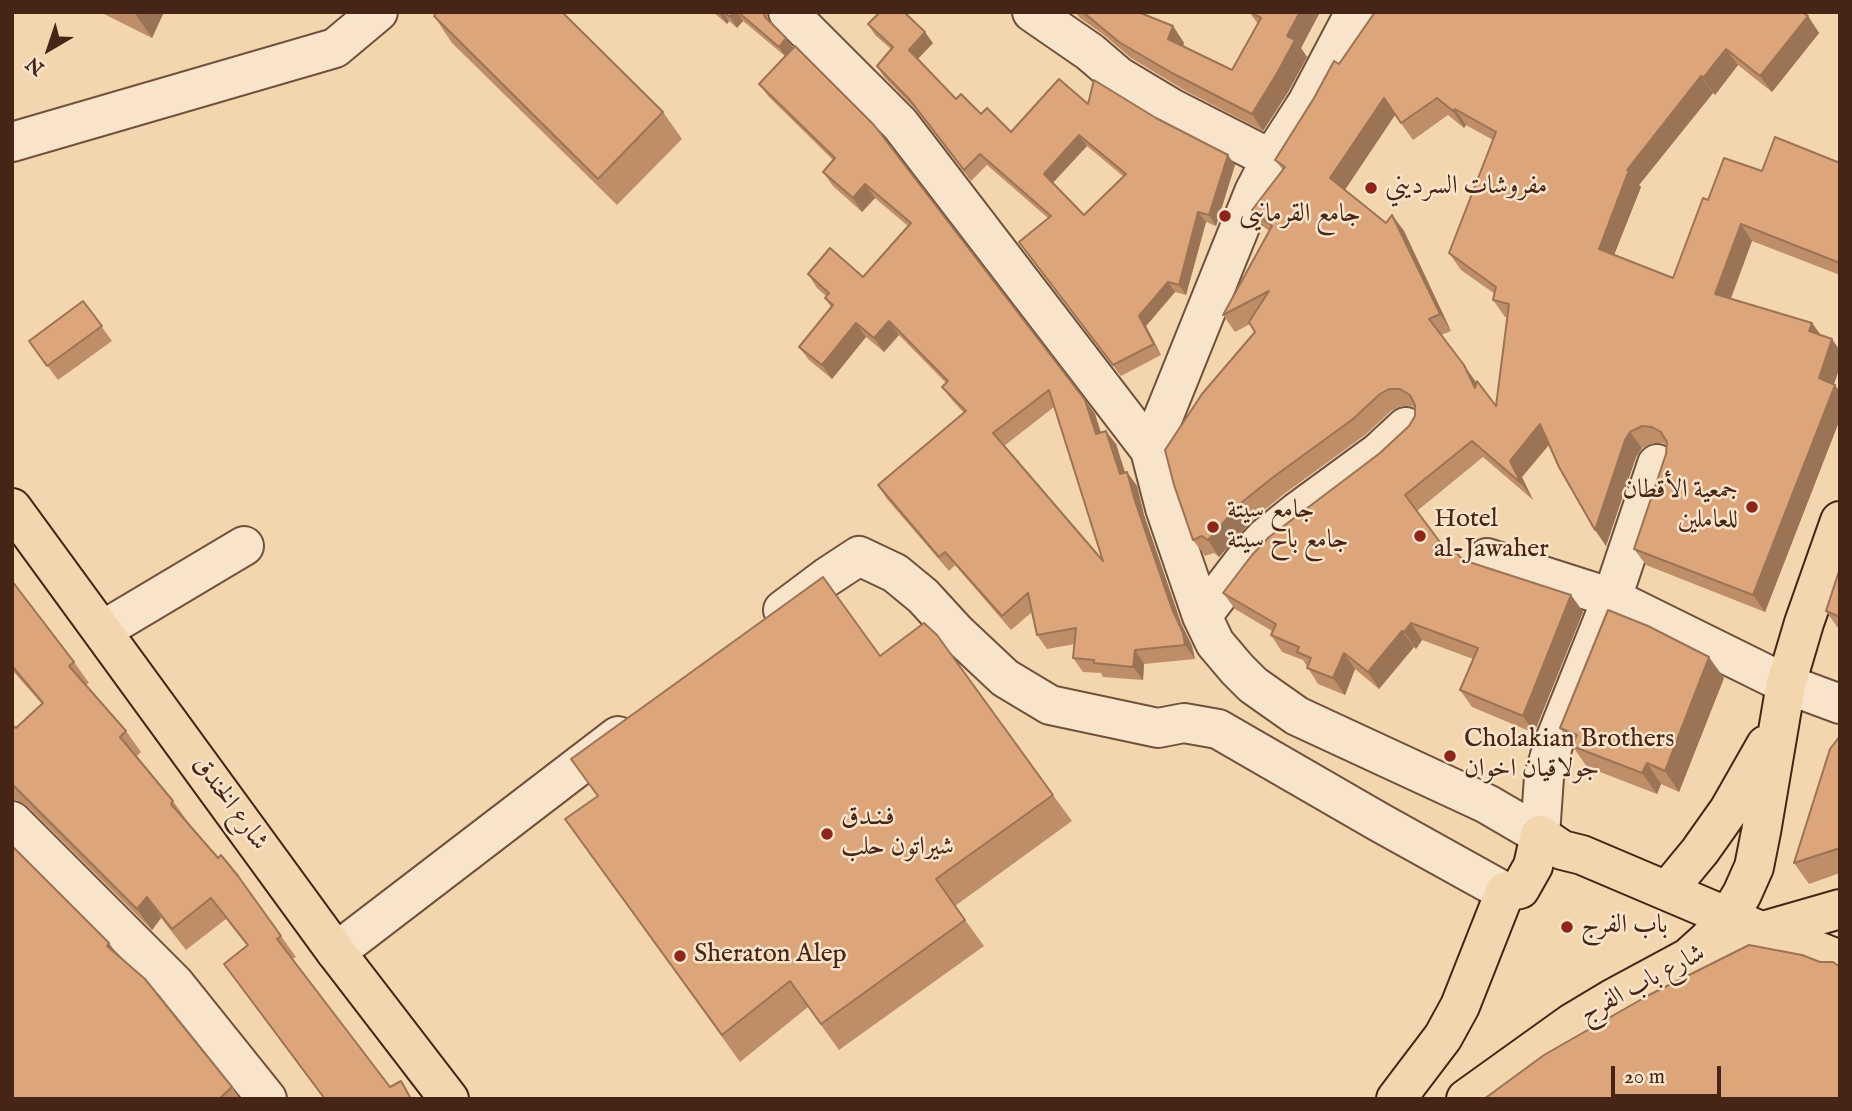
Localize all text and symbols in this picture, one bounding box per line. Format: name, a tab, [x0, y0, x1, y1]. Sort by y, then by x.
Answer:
north arrow	[14, 14, 84, 84]
text: N	[22, 51, 50, 80]
place label: مفروشات السرديني	[1385, 172, 1547, 204]
marker: مفروشات السرديني	[1363, 180, 1379, 196]
place label: جامع القرمانيى	[1239, 200, 1361, 232]
marker: جامع القرمانيى	[1217, 208, 1233, 224]
place label: جمعية الأقطان للعاملين	[1622, 476, 1738, 538]
place label: جامع سيتة جامع باح سيتة	[1227, 496, 1348, 558]
marker: جمعية الأقطان للعاملين	[1744, 499, 1760, 515]
place label: Hotel al-Jawaher	[1434, 505, 1549, 566]
marker: جامع سيتة جامع باح سيتة	[1205, 519, 1221, 535]
marker: Hotel al-Jawaher	[1412, 528, 1428, 544]
place label: Cholakian Brothers جولاقيان اخوان	[1464, 725, 1674, 786]
marker: Cholakian Brothers جولاقيان اخوان	[1442, 748, 1458, 764]
street label: شارع الخندق	[184, 751, 274, 857]
place label: فـنـدق شيراتون حلب	[841, 803, 954, 864]
marker: فـنـدق شيراتون حلب	[819, 826, 835, 842]
place label: باب الفرج	[1581, 911, 1668, 943]
marker: باب الفرج	[1559, 919, 1575, 935]
street label: شارع باب الفرج	[1575, 939, 1711, 1031]
place label: Sheraton Alep	[694, 940, 847, 972]
marker: Sheraton Alep	[672, 948, 688, 964]
scale bar	[1614, 1052, 1724, 1096]
text: 20 m	[1624, 1064, 1665, 1091]

